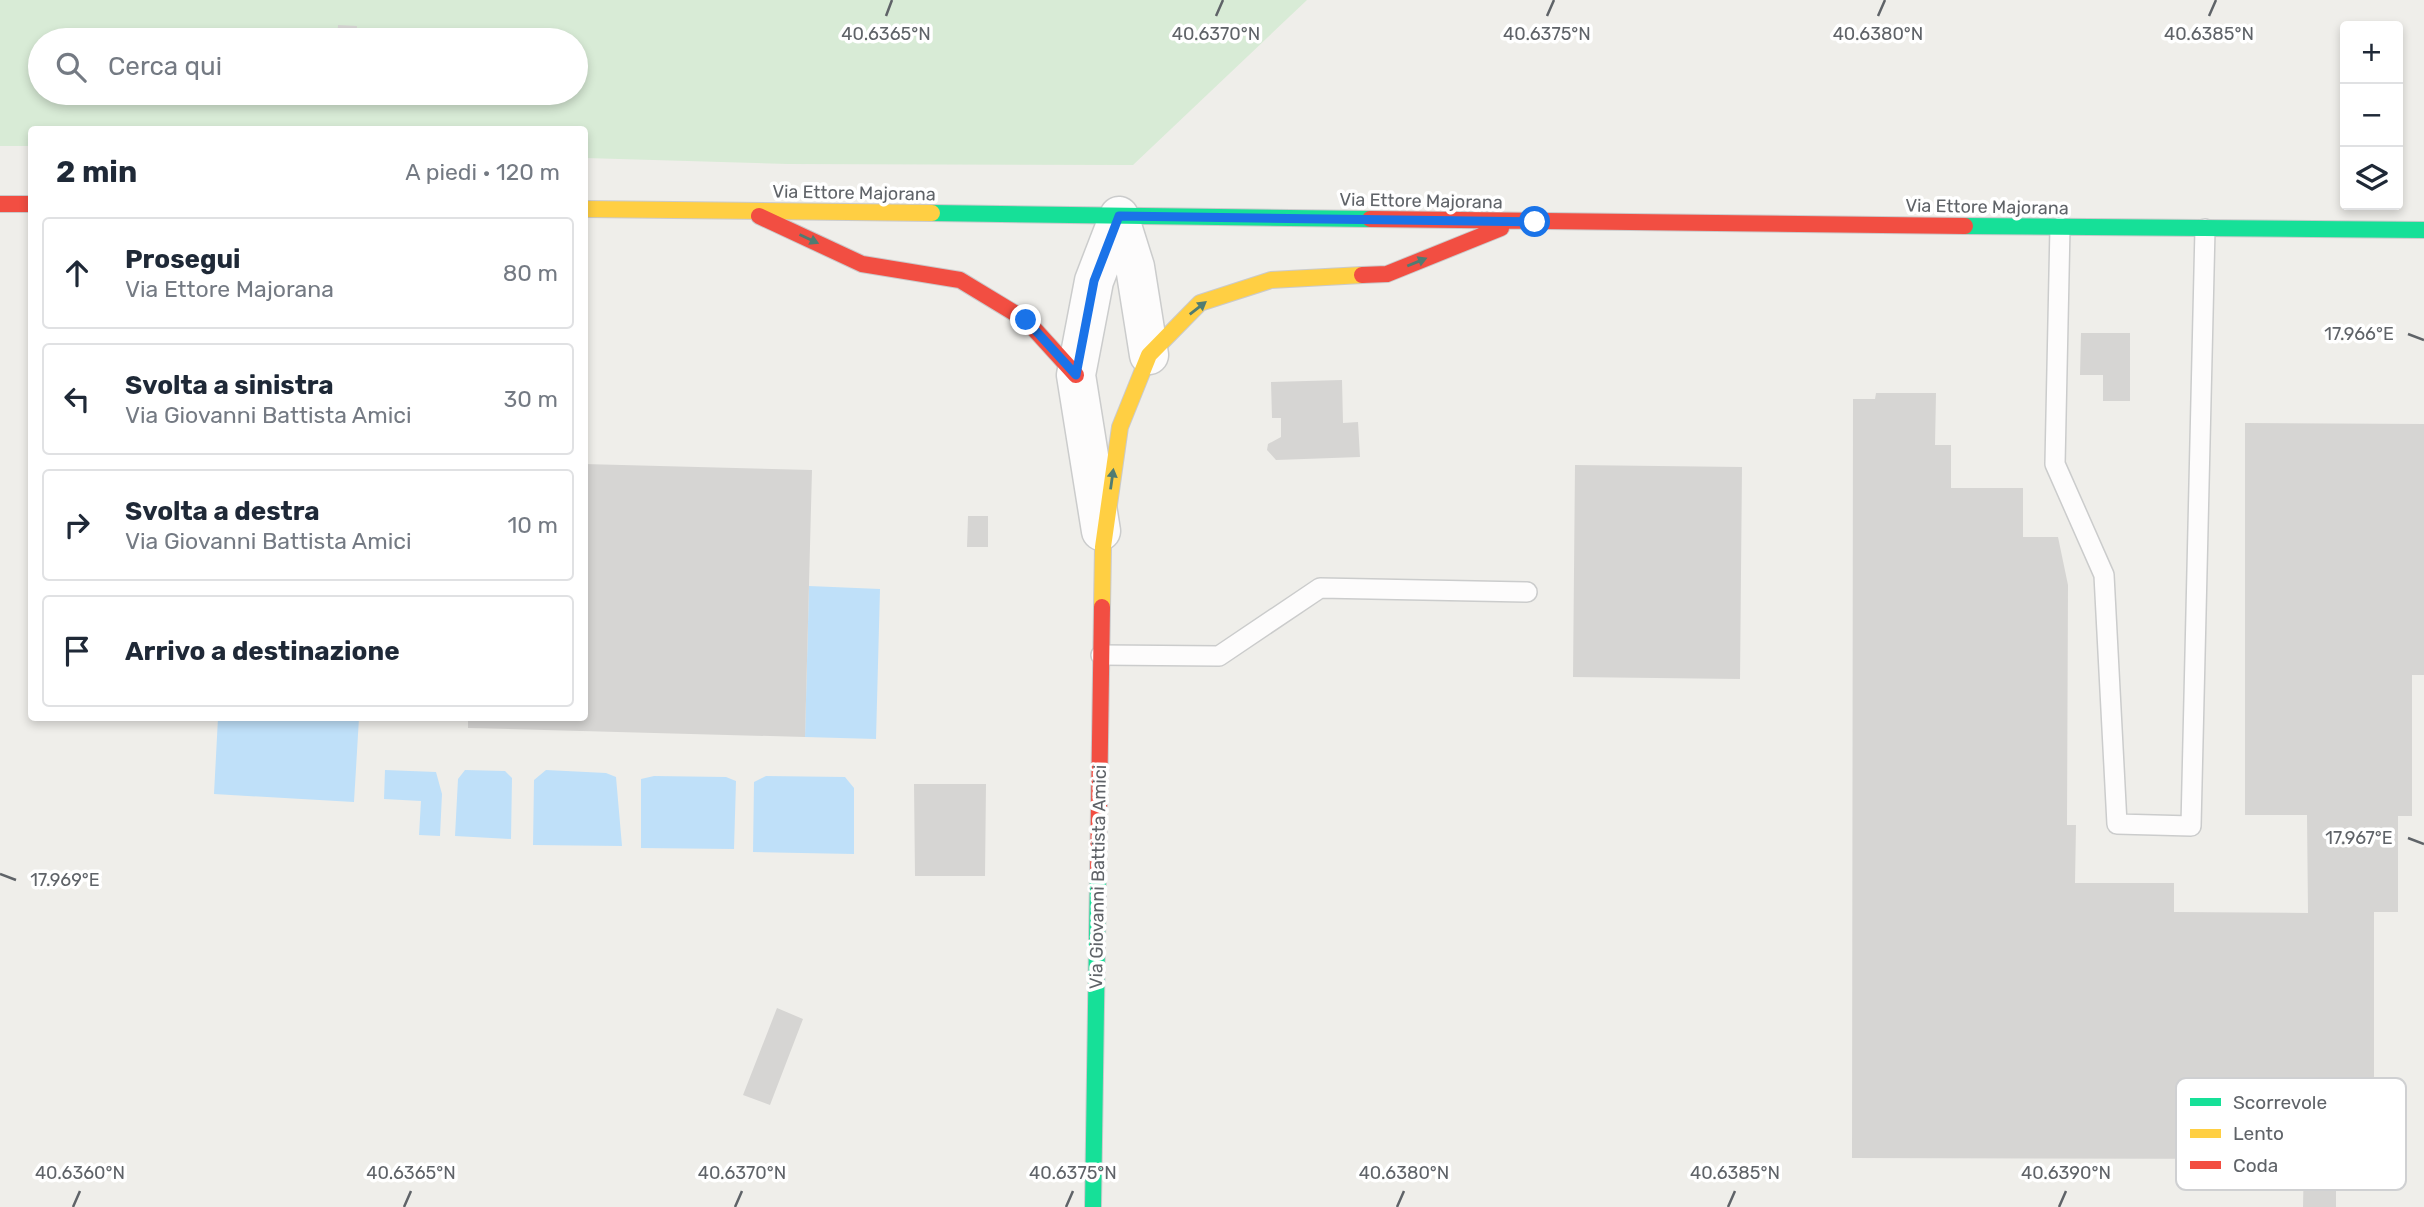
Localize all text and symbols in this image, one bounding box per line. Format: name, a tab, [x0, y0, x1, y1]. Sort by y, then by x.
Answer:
map controls	[2340, 21, 2403, 210]
button: +	[2340, 21, 2403, 84]
text: 40.6365°N	[841, 23, 931, 45]
text: 40.6370°N	[1172, 23, 1260, 45]
text: 40.6375°N	[1503, 23, 1591, 45]
text: 40.6380°N	[1833, 23, 1923, 45]
text: 40.6385°N	[2164, 23, 2254, 45]
search box	[28, 28, 588, 105]
icon: search	[52, 48, 90, 86]
text: Cerca qui	[108, 51, 222, 82]
button: −	[2340, 84, 2403, 147]
button: layers	[2340, 147, 2403, 210]
text: 2 min	[56, 154, 137, 190]
text: A piedi · 120 m	[405, 158, 560, 186]
street label: Via Ettore Majorana	[772, 181, 936, 205]
street label: Via Ettore Majorana	[1339, 189, 1503, 213]
street label: Via Ettore Majorana	[1905, 195, 2069, 219]
route start	[1519, 206, 1550, 237]
one-way arrow	[799, 233, 819, 245]
text: Prosegui	[125, 244, 241, 275]
icon: ahead	[58, 254, 96, 292]
one-way arrow	[1406, 257, 1427, 268]
text: 80 m	[503, 259, 558, 287]
text: Via Ettore Majorana	[125, 275, 334, 303]
one-way arrow	[1188, 300, 1206, 315]
route end	[1010, 304, 1041, 335]
text: 17.966°E	[2324, 323, 2394, 345]
text: Svolta a sinistra	[125, 370, 334, 401]
icon: left	[58, 380, 96, 418]
text: 30 m	[503, 385, 558, 413]
text: Via Giovanni Battista Amici	[125, 401, 412, 429]
one-way arrow	[1107, 468, 1118, 490]
text: Svolta a destra	[125, 496, 320, 527]
icon: right	[58, 506, 96, 544]
text: 10 m	[507, 511, 558, 539]
text: Via Giovanni Battista Amici	[125, 527, 412, 555]
icon: arrive	[58, 632, 96, 670]
text: Arrivo a destinazione	[125, 636, 400, 667]
street label: Via Giovanni Battista Amici	[1085, 765, 1111, 989]
text: 17.967°E	[2325, 827, 2393, 849]
text: 17.969°E	[30, 869, 100, 891]
legend	[2176, 1078, 2406, 1190]
text: Scorrevole	[2233, 1091, 2327, 1114]
text: Lento	[2233, 1122, 2284, 1145]
text: Coda	[2233, 1154, 2278, 1177]
text: 40.6360°N	[35, 1162, 125, 1184]
text: 40.6365°N	[366, 1162, 456, 1184]
text: 40.6370°N	[698, 1162, 786, 1184]
text: 40.6375°N	[1029, 1162, 1117, 1184]
text: 40.6380°N	[1359, 1162, 1449, 1184]
text: 40.6385°N	[1690, 1162, 1780, 1184]
text: 40.6390°N	[2021, 1162, 2111, 1184]

